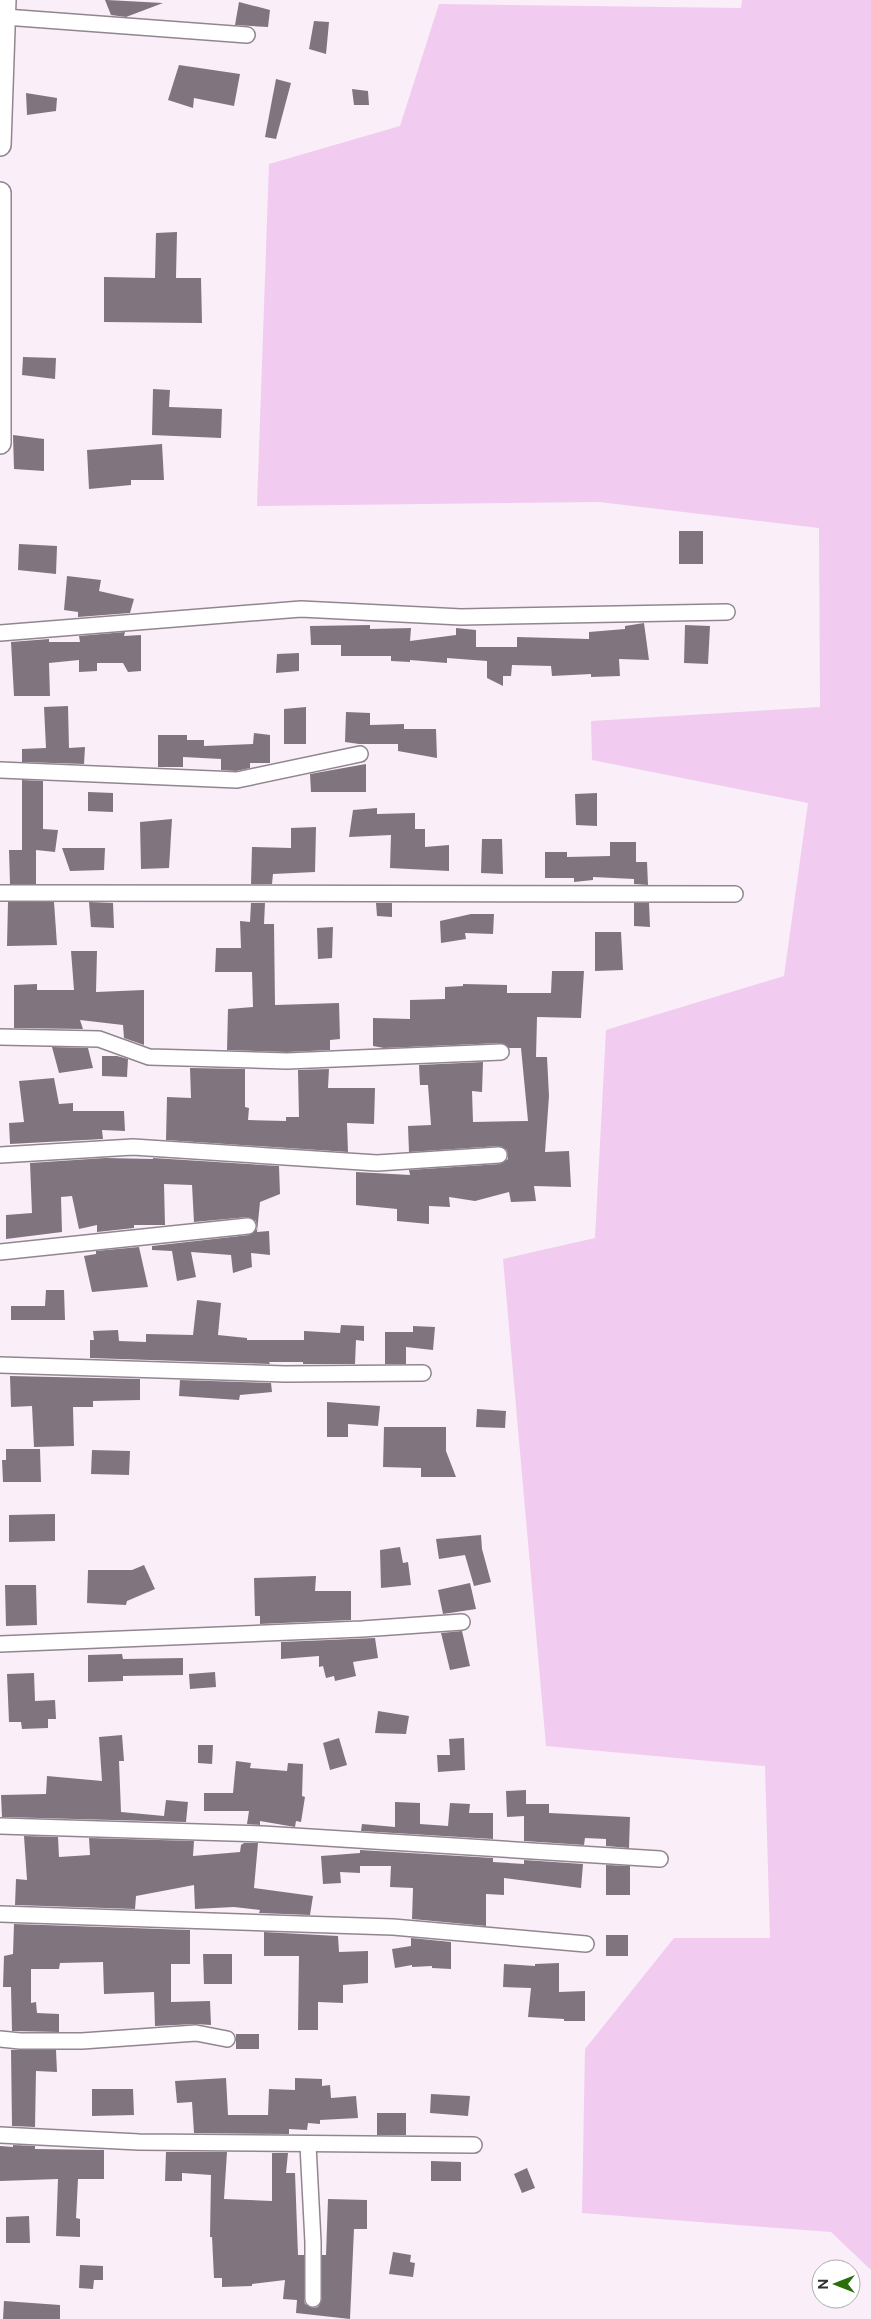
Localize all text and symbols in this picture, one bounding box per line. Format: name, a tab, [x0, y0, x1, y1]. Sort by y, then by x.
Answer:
north arrow	[811, 2259, 861, 2309]
text: N	[815, 2279, 832, 2289]

